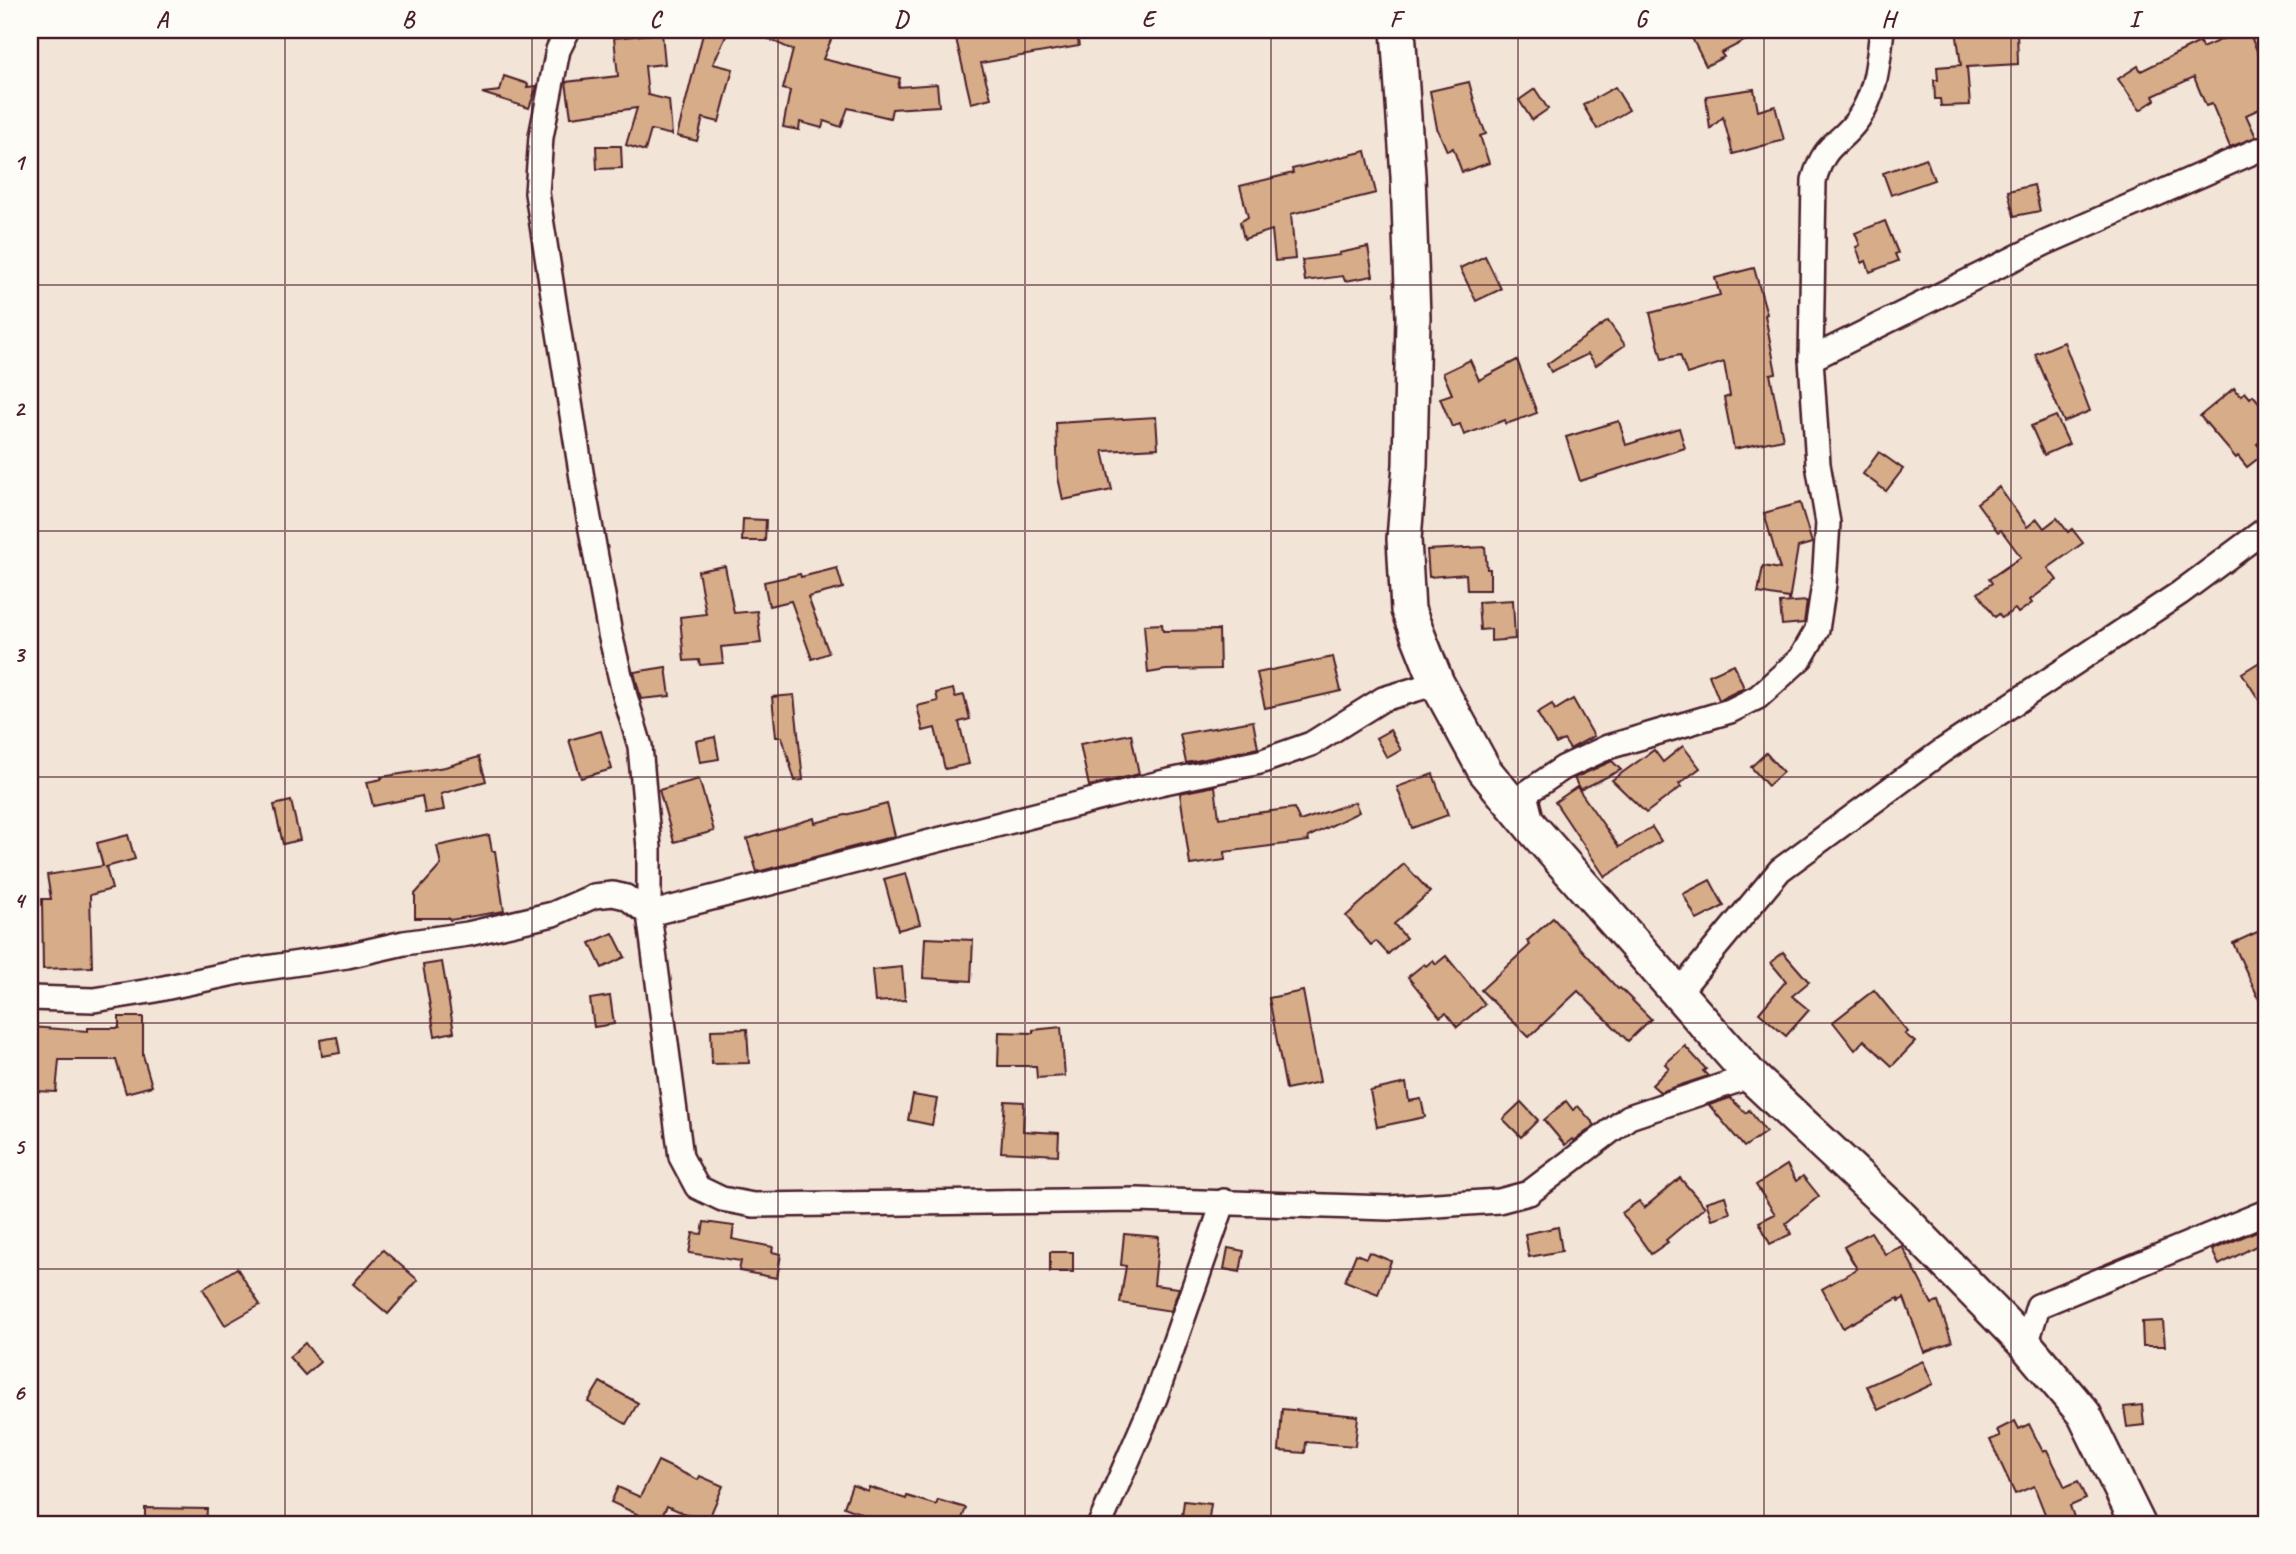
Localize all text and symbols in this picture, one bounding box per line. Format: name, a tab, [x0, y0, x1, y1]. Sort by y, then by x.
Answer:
text: A	[156, 5, 170, 34]
text: B	[402, 5, 416, 34]
text: C	[650, 5, 664, 34]
text: D	[894, 5, 910, 34]
text: E	[1142, 5, 1158, 34]
text: F	[1390, 5, 1406, 34]
text: G	[1635, 5, 1650, 34]
text: H	[1881, 5, 1899, 34]
text: I	[2129, 5, 2144, 34]
text: 1	[14, 148, 27, 177]
text: 2	[14, 394, 27, 423]
text: 3	[14, 640, 27, 669]
text: 4	[14, 886, 27, 915]
text: 5	[14, 1132, 26, 1161]
text: 6	[14, 1378, 27, 1407]

